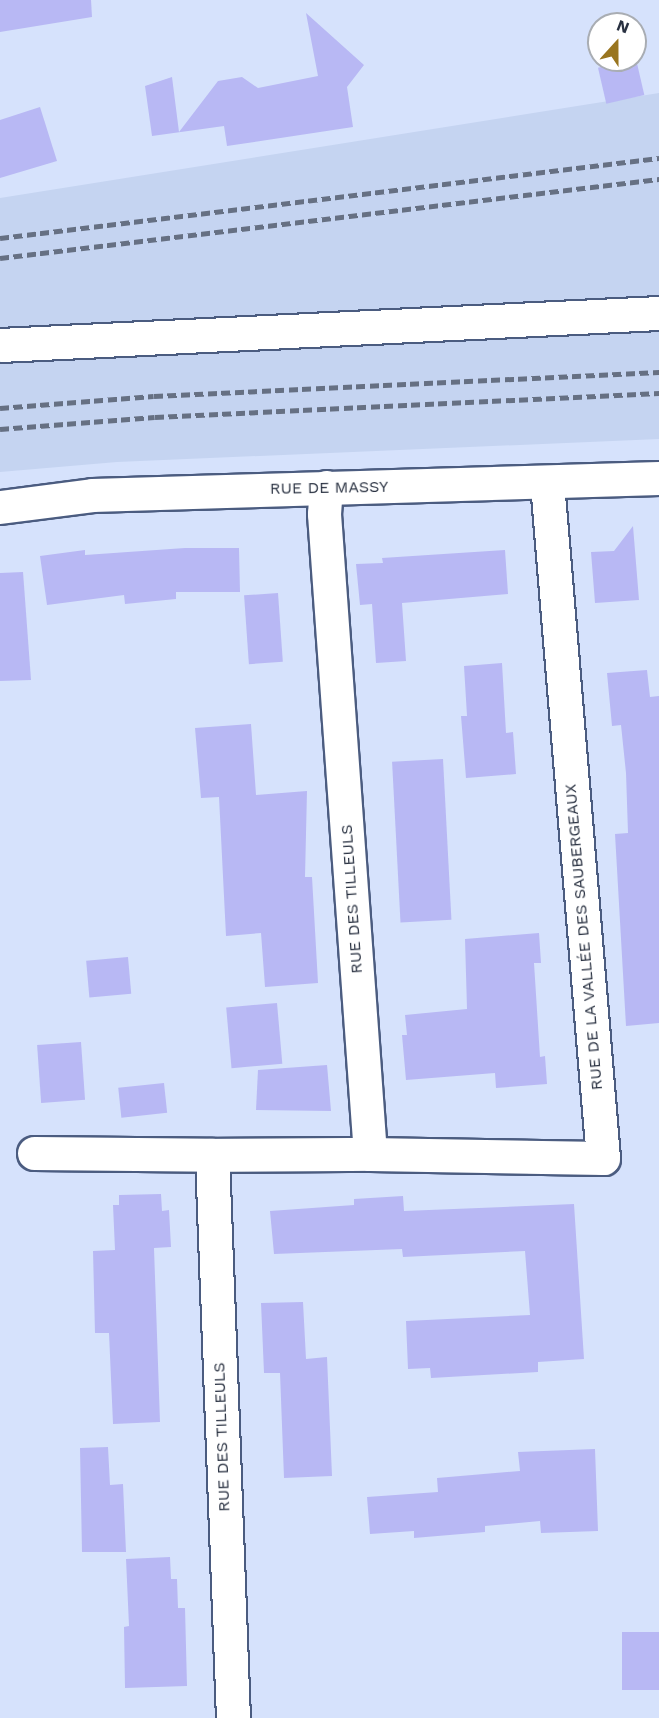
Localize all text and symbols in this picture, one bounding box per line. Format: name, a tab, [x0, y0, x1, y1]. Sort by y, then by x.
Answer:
north arrow	[587, 12, 647, 72]
text: N	[614, 16, 632, 38]
street label: RUE DE MASSY	[270, 477, 388, 499]
street label: RUE DE LA VALLÉE DES SAUBERGEAUX	[561, 782, 607, 1092]
street label: RUE DES TILLEULS	[337, 824, 367, 974]
street label: RUE DES TILLEULS	[210, 1362, 234, 1512]

